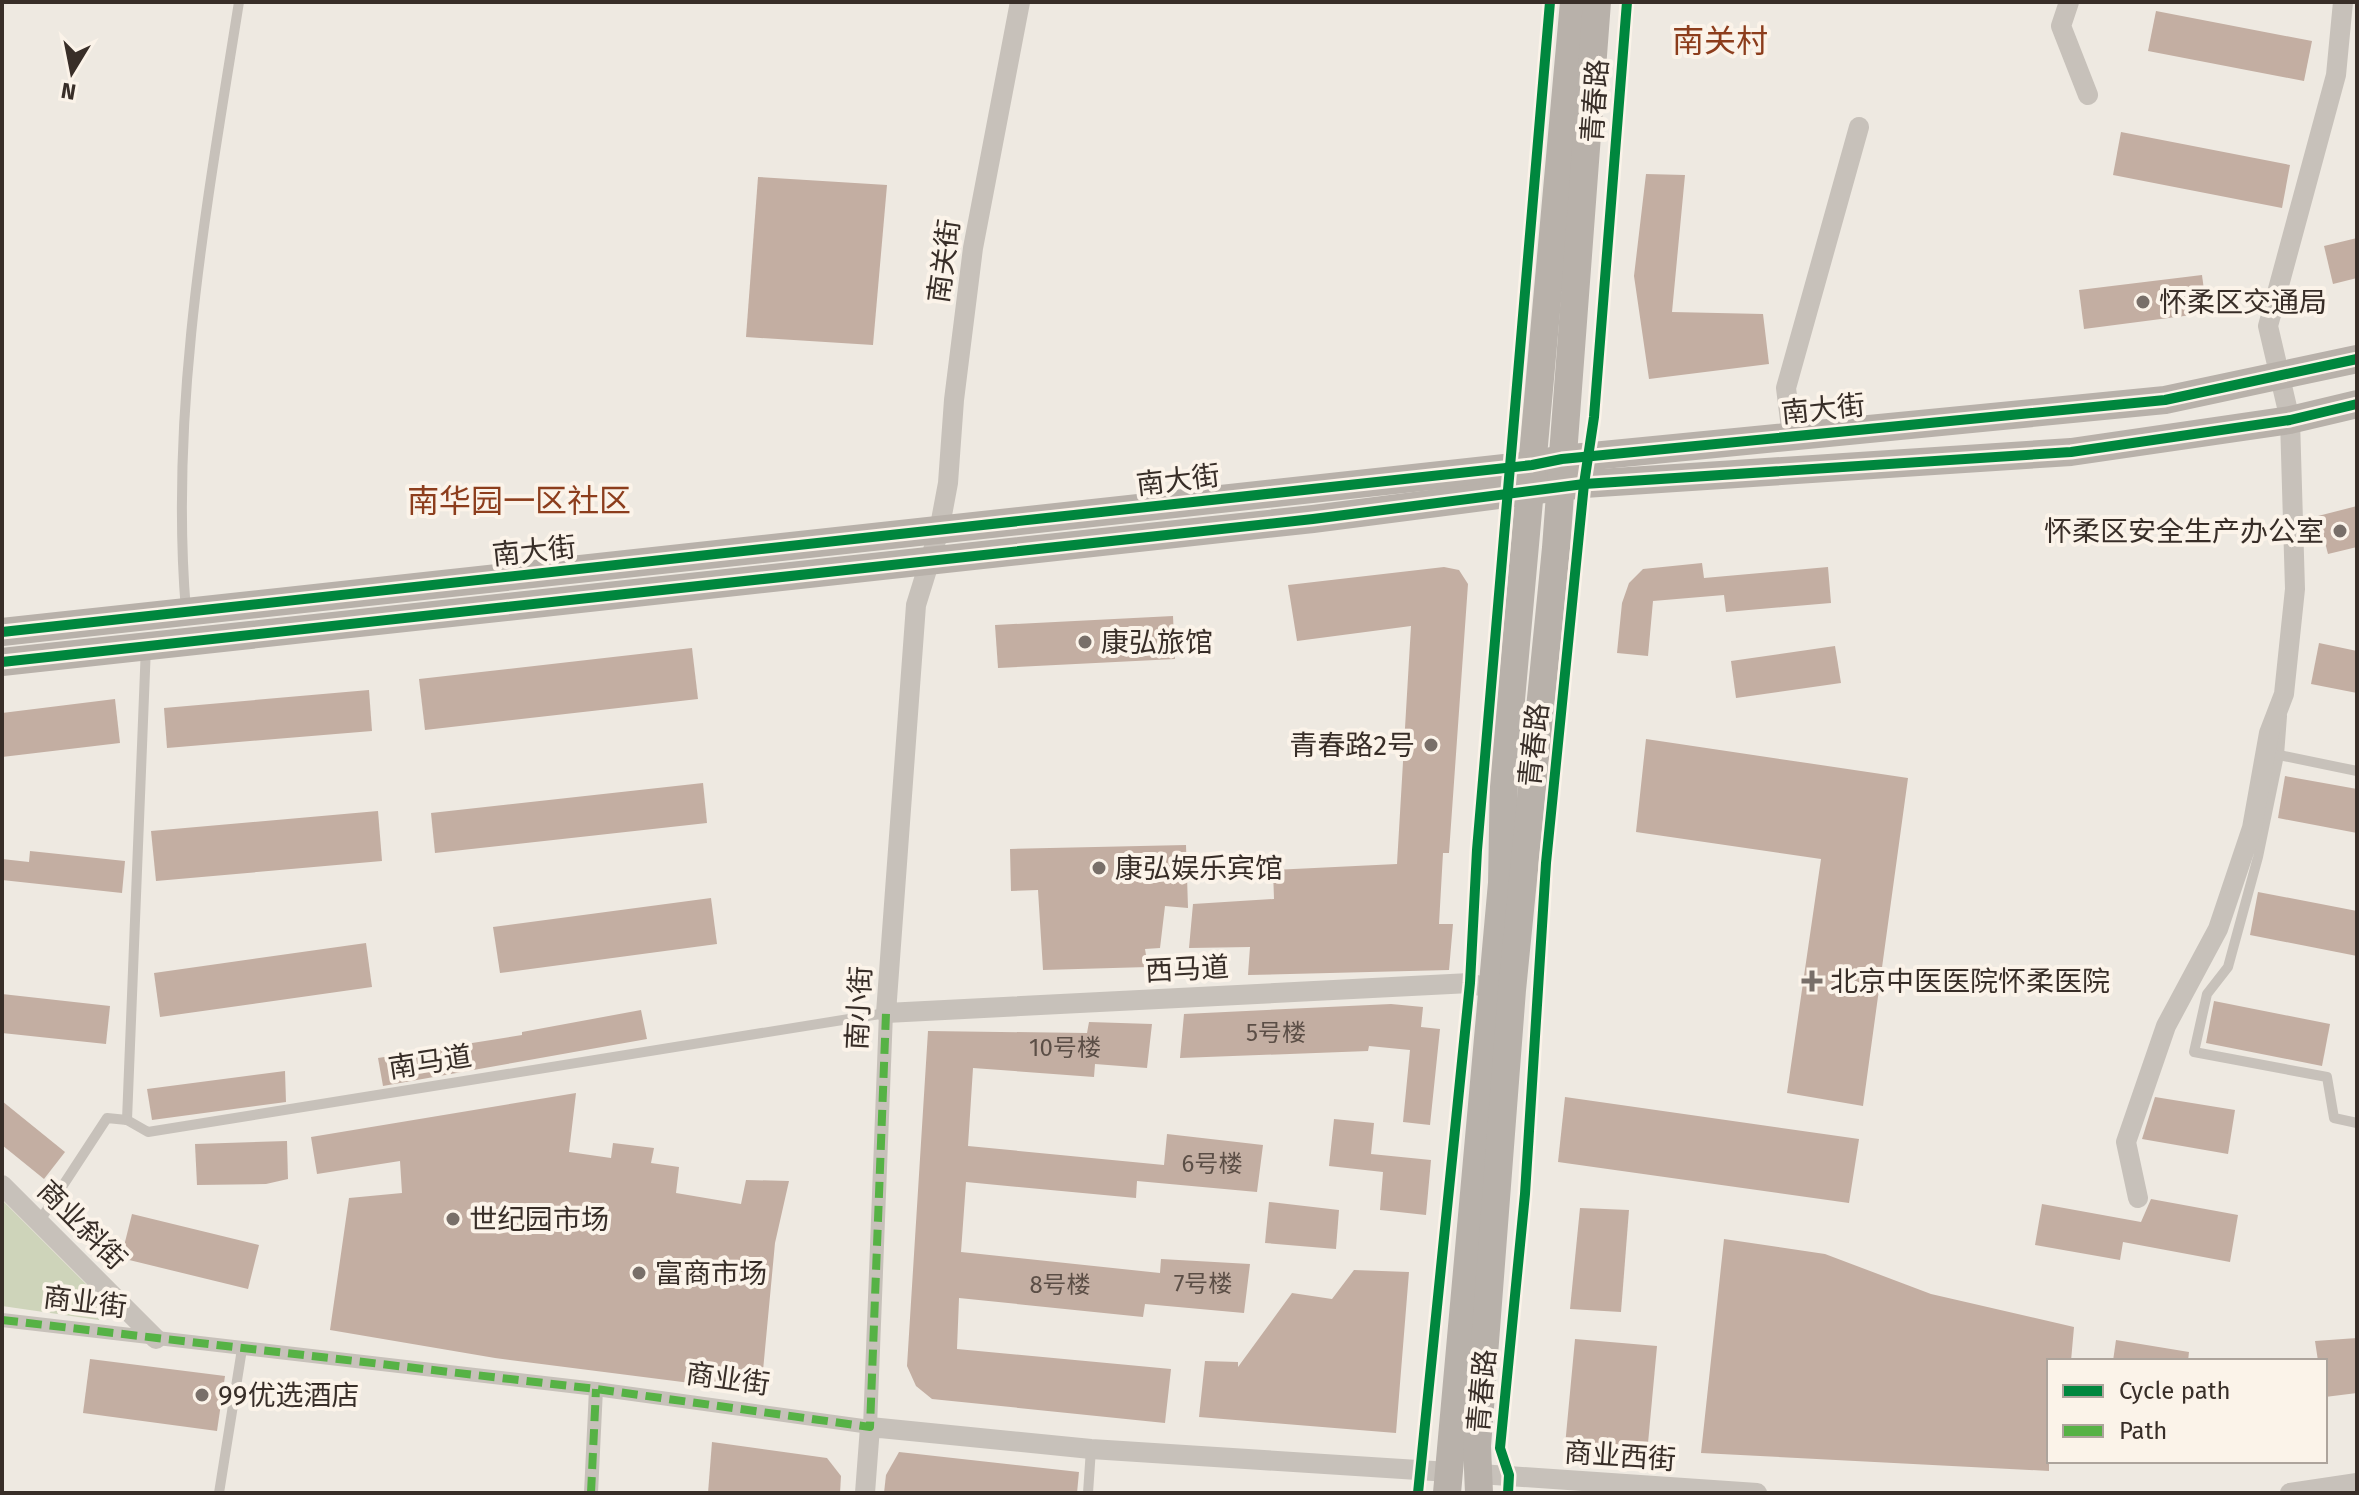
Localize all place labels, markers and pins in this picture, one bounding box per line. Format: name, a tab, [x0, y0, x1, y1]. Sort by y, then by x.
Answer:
place label: 怀柔区交通局	[2159, 286, 2327, 319]
marker: 怀柔区交通局	[2134, 293, 2152, 311]
place label: 怀柔区安全生产办公室	[2044, 515, 2324, 548]
marker: 怀柔区安全生产办公室	[2331, 522, 2349, 540]
place label: 康弘旅馆	[1101, 626, 1213, 659]
marker: 康弘旅馆	[1076, 633, 1094, 651]
place label: 青春路2号	[1289, 729, 1415, 762]
marker: 青春路2号	[1422, 736, 1440, 754]
place label: 康弘娱乐宾馆	[1115, 852, 1283, 885]
marker: 康弘娱乐宾馆	[1090, 859, 1108, 877]
place label: 北京中医医院怀柔医院	[1830, 965, 2110, 998]
marker: 北京中医医院怀柔医院	[1801, 970, 1823, 992]
place label: 世纪园市场	[469, 1203, 609, 1236]
marker: 世纪园市场	[444, 1210, 462, 1228]
place label: 富商市场	[655, 1257, 767, 1290]
marker: 富商市场	[630, 1264, 648, 1282]
place label: 99优选酒店	[218, 1379, 359, 1412]
marker: 99优选酒店	[193, 1386, 211, 1404]

